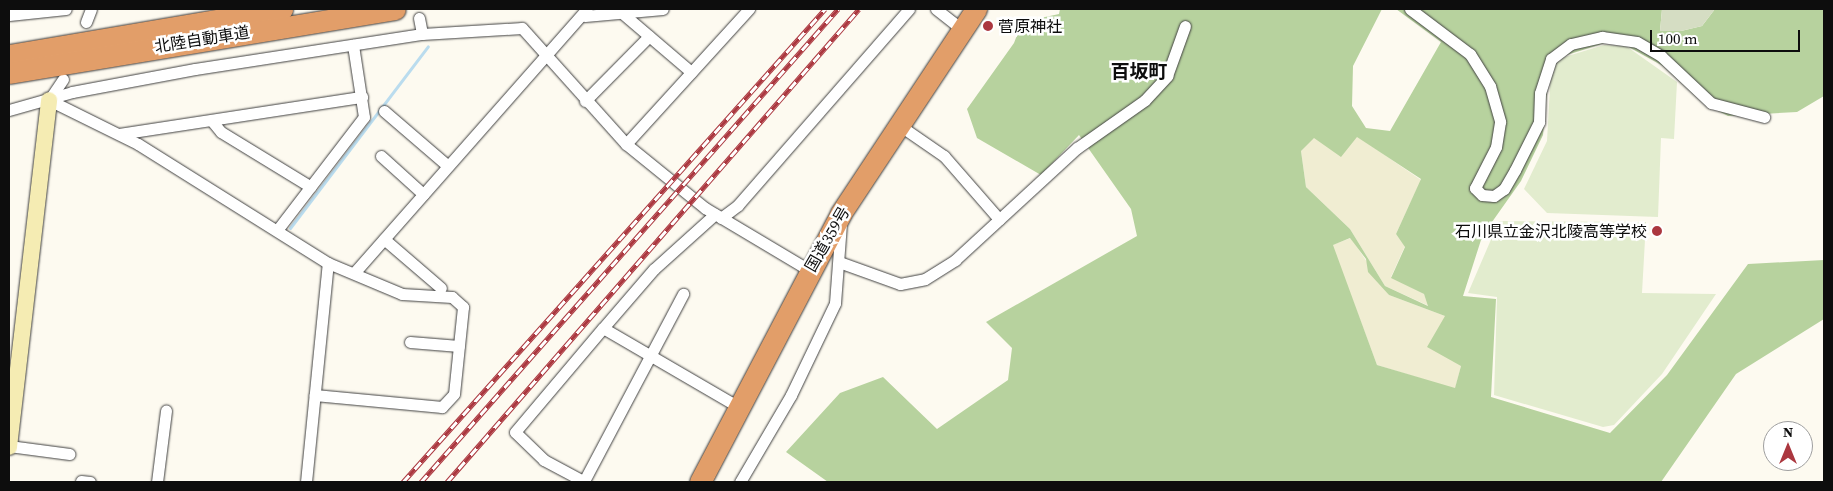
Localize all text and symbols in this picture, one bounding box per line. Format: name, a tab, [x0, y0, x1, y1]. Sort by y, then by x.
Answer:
place label: 菅原神社	[998, 16, 1062, 36]
marker: 菅原神社	[982, 20, 994, 32]
scale bar	[1653, 20, 1803, 52]
street label: 北陸自動車道	[153, 22, 251, 56]
text: 100 m	[1658, 28, 1698, 49]
district label: 百坂町	[1111, 61, 1167, 83]
street label: 国道359号	[801, 203, 853, 275]
place label: 石川県立金沢北陵高等学校	[1455, 221, 1647, 241]
marker: 石川県立金沢北陵高等学校	[1651, 225, 1663, 237]
north arrow	[1763, 421, 1813, 471]
text: N	[1783, 422, 1793, 442]

